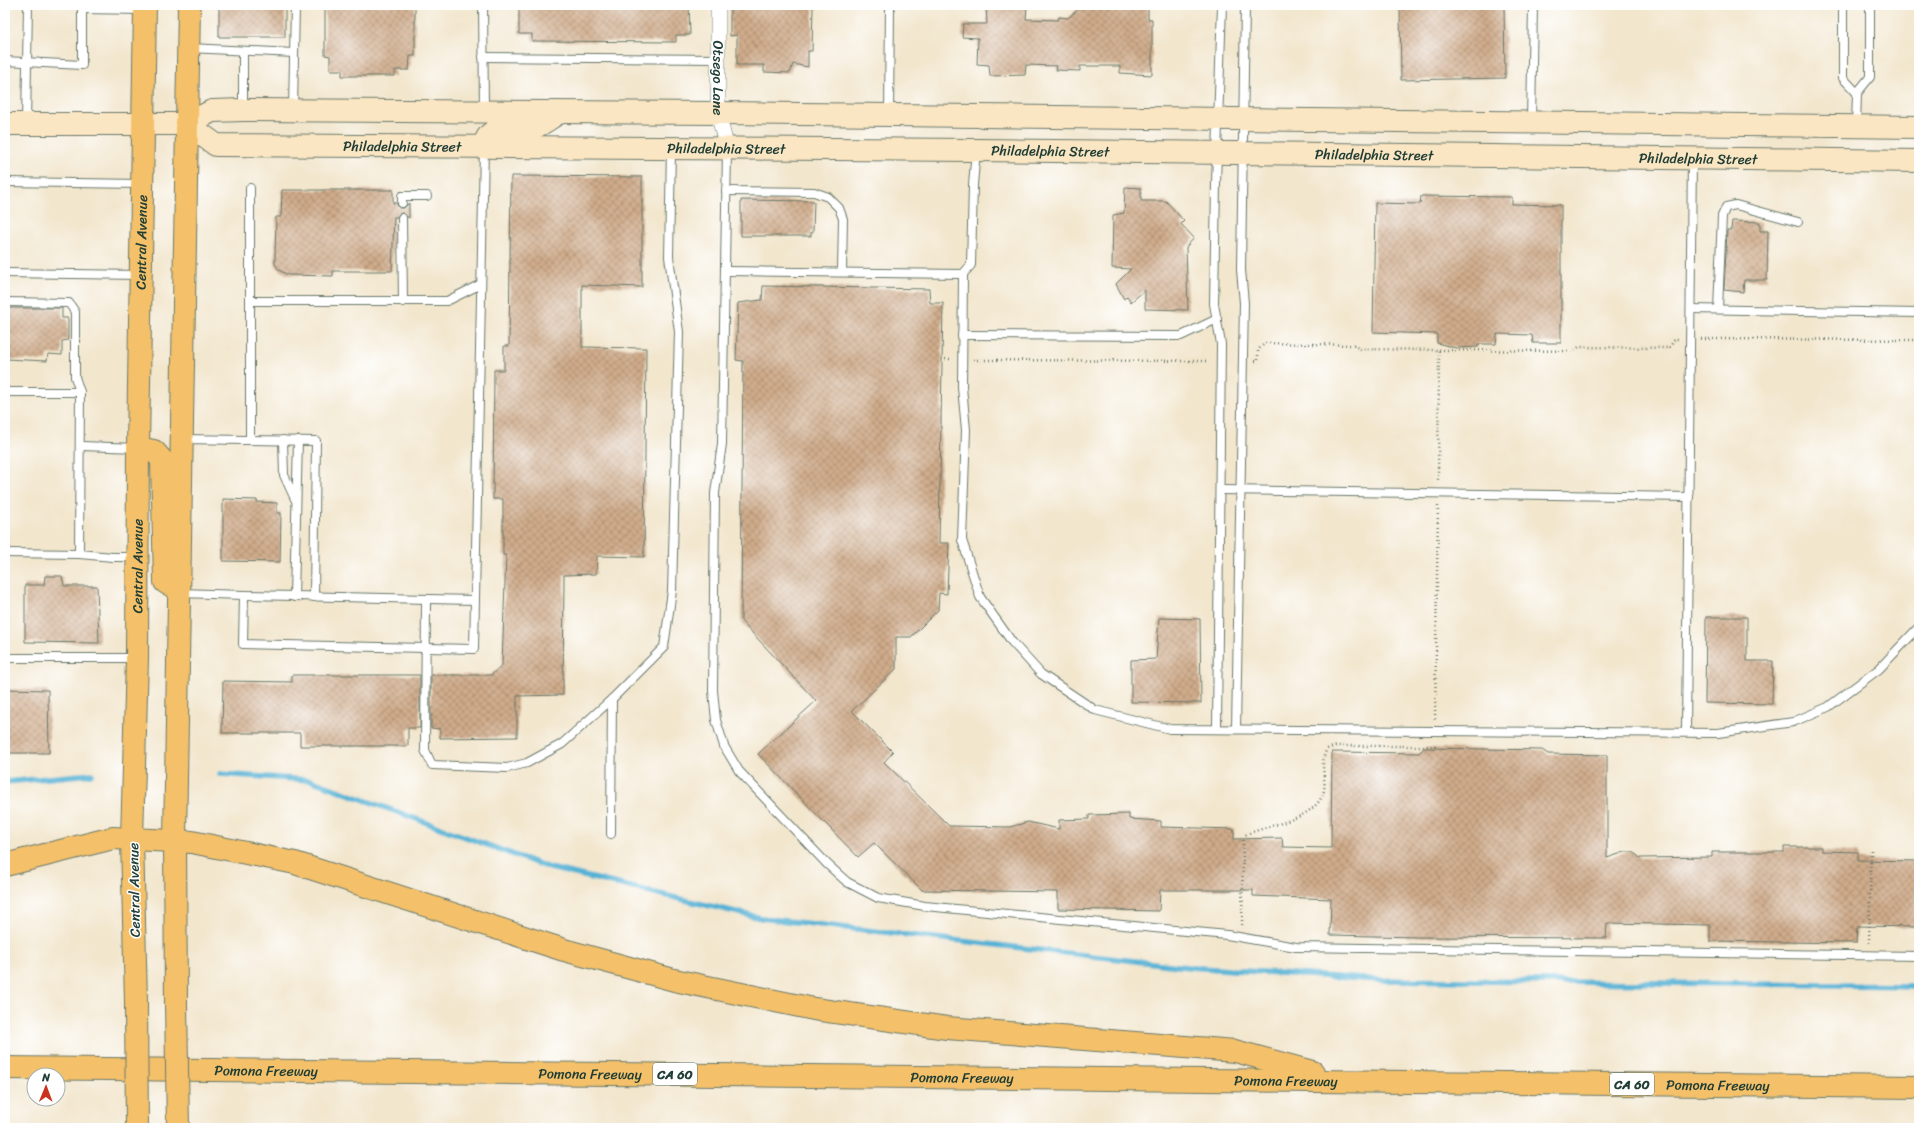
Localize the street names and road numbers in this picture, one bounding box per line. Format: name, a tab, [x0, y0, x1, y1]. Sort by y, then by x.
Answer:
street label: Otsego Lane	[705, 41, 730, 115]
street label: Philadelphia Street	[343, 134, 463, 160]
street label: Philadelphia Street	[667, 136, 787, 162]
street label: Philadelphia Street	[991, 138, 1111, 165]
street label: Philadelphia Street	[1315, 142, 1435, 168]
street label: Philadelphia Street	[1639, 146, 1759, 172]
street label: Central Avenue	[129, 195, 155, 290]
street label: Central Avenue	[125, 519, 151, 614]
street label: Central Avenue	[121, 842, 148, 938]
street label: Pomona Freeway	[214, 1058, 319, 1084]
street label: Pomona Freeway	[538, 1061, 643, 1087]
road number: CA 60	[653, 1063, 697, 1085]
street label: Pomona Freeway	[910, 1065, 1015, 1091]
street label: Pomona Freeway	[1234, 1068, 1339, 1094]
street label: Pomona Freeway	[1666, 1072, 1771, 1099]
road number: CA 60	[1610, 1073, 1654, 1095]

